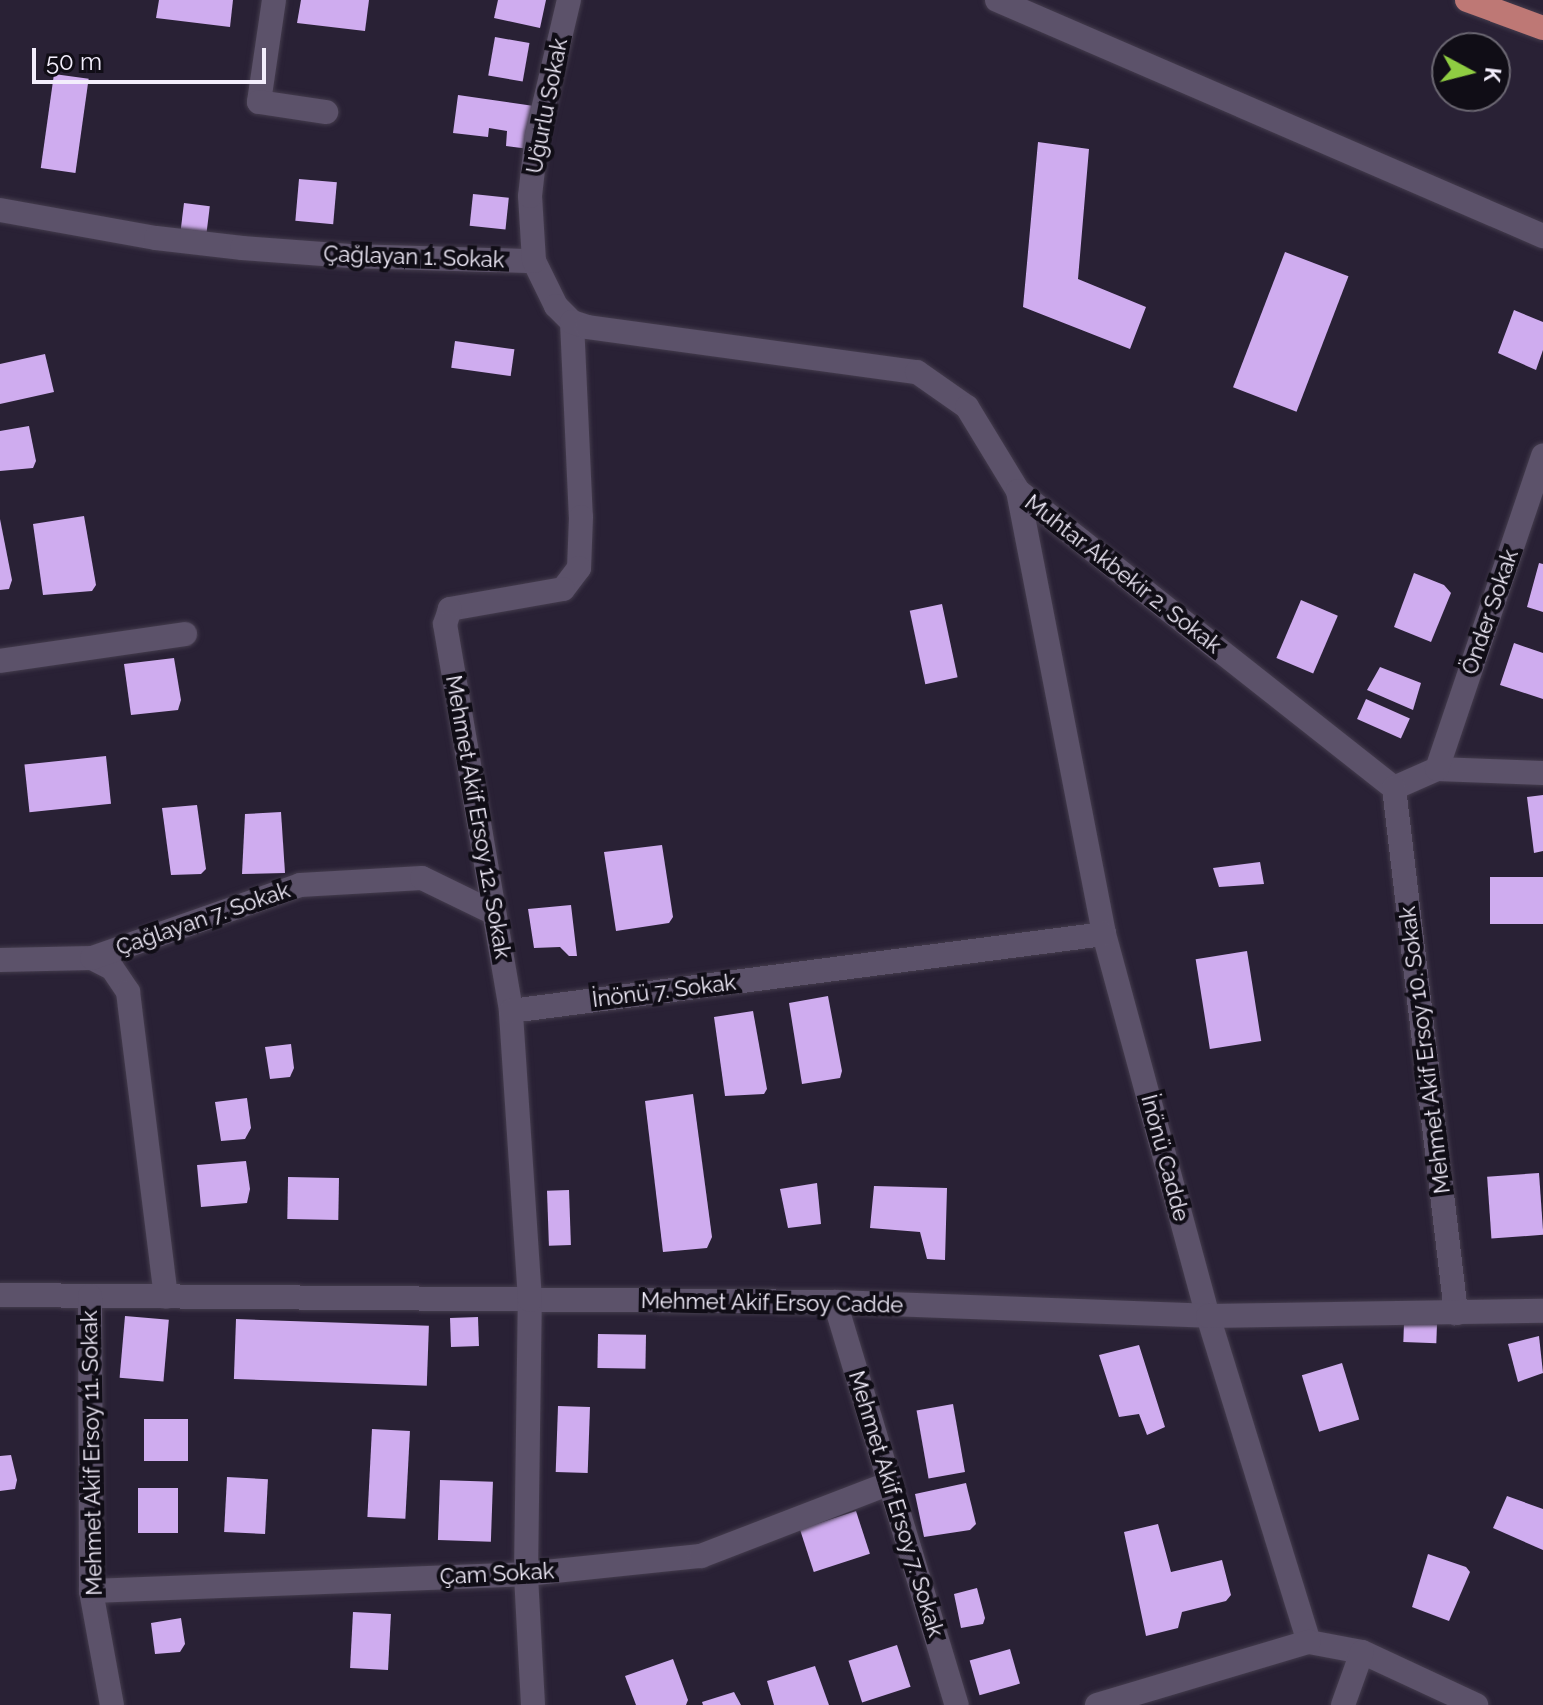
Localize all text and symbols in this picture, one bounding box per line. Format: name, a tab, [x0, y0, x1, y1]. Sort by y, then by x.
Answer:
scale bar	[36, 32, 270, 82]
north arrow	[1431, 32, 1511, 112]
street label: Uğurlu Sokak	[521, 36, 573, 176]
text: 50 m	[46, 47, 102, 76]
text: K	[1479, 66, 1507, 84]
street label: Çağlayan 1. Sokak	[323, 241, 505, 273]
street label: Muhtar Akbekir 2. Sokak	[1019, 489, 1227, 659]
street label: Önder Sokak	[1456, 546, 1524, 678]
street label: Mehmet Akif Ersoy 12. Sokak	[440, 672, 516, 962]
street label: Çağlayan 7. Sokak	[113, 877, 293, 961]
street label: Mehmet Akif Ersoy 10. Sokak	[1394, 904, 1456, 1196]
street label: İnönü 7. Sokak	[591, 969, 737, 1013]
street label: İnönü Cadde	[1135, 1092, 1195, 1224]
street label: Mehmet Akif Ersoy Cadde	[640, 1287, 904, 1319]
street label: Mehmet Akif Ersoy 11. Sokak	[76, 1309, 108, 1597]
street label: Mehmet Akif Ersoy 7. Sokak	[843, 1367, 949, 1641]
street label: Çam Sokak	[439, 1558, 555, 1590]

